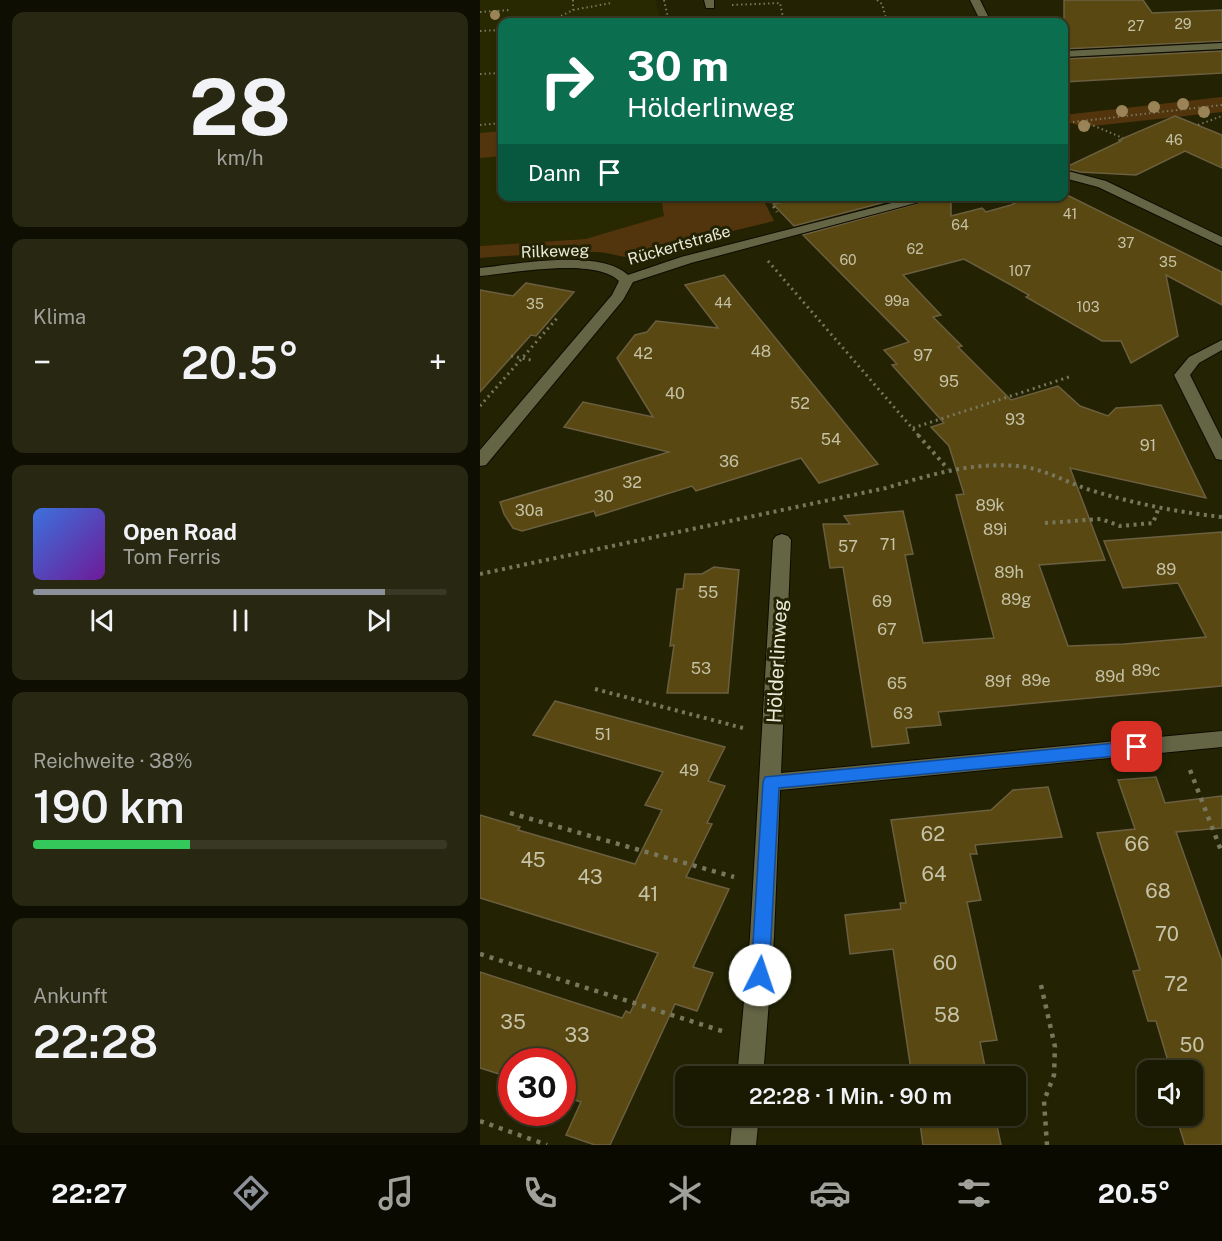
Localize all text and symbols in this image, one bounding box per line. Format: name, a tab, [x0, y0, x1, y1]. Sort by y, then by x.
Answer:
house number: 29	[1174, 16, 1192, 32]
house number: 27	[1128, 18, 1144, 34]
text: 30 m	[627, 41, 729, 90]
icon: right	[528, 42, 606, 120]
text: 28	[189, 61, 291, 153]
text: Hölderlinweg	[627, 91, 795, 123]
house number: 46	[1165, 132, 1183, 148]
text: km/h	[216, 146, 264, 170]
icon: arrive	[593, 156, 626, 189]
text: Dann	[528, 160, 581, 186]
house number: 41	[1063, 206, 1077, 222]
house number: 64	[951, 217, 969, 233]
street label: Rückertstraße	[625, 221, 733, 269]
house number: 37	[1118, 235, 1134, 251]
street label: Rilkeweg	[520, 240, 590, 262]
house number: 62	[906, 241, 924, 257]
house number: 60	[839, 252, 857, 268]
house number: 35	[1159, 254, 1177, 270]
house number: 107	[1009, 263, 1031, 279]
house number: 99a	[884, 293, 910, 309]
house number: 44	[714, 295, 732, 311]
house number: 35	[526, 296, 544, 312]
house number: 103	[1077, 299, 1100, 315]
text: Klima	[33, 305, 86, 329]
text: 20.5°	[181, 336, 299, 389]
house number: 48	[751, 342, 771, 361]
text: −	[33, 343, 51, 381]
text: +	[429, 343, 447, 381]
house number: 42	[633, 344, 653, 363]
house number: 97	[913, 346, 933, 365]
house number: 95	[939, 372, 959, 391]
house number: 40	[665, 384, 685, 403]
house number: 52	[790, 394, 810, 413]
house number: 93	[1005, 410, 1025, 429]
house number: 54	[821, 430, 841, 449]
house number: 91	[1140, 436, 1156, 455]
house number: 36	[719, 452, 739, 471]
house number: 32	[622, 473, 642, 492]
house number: 30	[594, 487, 614, 506]
house number: 89k	[975, 496, 1005, 515]
house number: 30a	[515, 501, 543, 520]
text: Open Road	[123, 519, 237, 545]
house number: 89i	[983, 520, 1007, 539]
house number: 71	[880, 535, 896, 554]
house number: 57	[838, 537, 858, 556]
text: Tom Ferris	[123, 545, 221, 569]
house number: 89	[1156, 560, 1176, 579]
house number: 89h	[994, 563, 1024, 582]
house number: 55	[698, 583, 718, 602]
house number: 89g	[1001, 590, 1031, 609]
house number: 69	[872, 592, 892, 611]
street label: Hölderlinweg	[762, 598, 792, 724]
icon: previous	[86, 604, 119, 637]
icon: pause	[224, 604, 257, 637]
icon: next	[362, 604, 395, 637]
house number: 67	[877, 620, 897, 639]
house number: 53	[691, 659, 711, 678]
house number: 89c	[1132, 661, 1160, 680]
house number: 89d	[1095, 667, 1125, 686]
house number: 89e	[1021, 671, 1051, 690]
house number: 89f	[985, 672, 1011, 691]
house number: 65	[887, 674, 907, 693]
house number: 63	[893, 704, 913, 723]
pin	[1111, 721, 1162, 772]
house number: 51	[595, 725, 611, 744]
icon: arrive	[1120, 730, 1153, 763]
text: Reichweite · 38%	[33, 749, 192, 773]
house number: 49	[679, 761, 699, 780]
text: 190 km	[33, 780, 185, 833]
house number: 62	[921, 822, 945, 846]
house number: 66	[1125, 832, 1149, 856]
house number: 45	[520, 848, 546, 872]
house number: 64	[922, 862, 947, 886]
house number: 43	[577, 865, 603, 889]
house number: 68	[1145, 879, 1171, 903]
house number: 41	[638, 882, 658, 906]
house number: 70	[1155, 922, 1179, 946]
position arrow	[728, 943, 792, 1007]
house number: 60	[933, 951, 957, 975]
house number: 72	[1164, 972, 1188, 996]
text: Ankunft	[33, 984, 108, 1008]
house number: 58	[934, 1003, 960, 1027]
house number: 35	[500, 1010, 526, 1034]
text: 22:28	[33, 1015, 158, 1068]
house number: 33	[564, 1023, 590, 1047]
house number: 50	[1179, 1033, 1205, 1057]
speed limit sign: 30	[498, 1048, 576, 1126]
map controls	[1137, 1060, 1203, 1126]
button: sound	[1137, 1060, 1203, 1126]
text: 22:28 · 1 Min. · 90 m	[749, 1083, 952, 1109]
icon: directions	[230, 1172, 272, 1214]
icon: music	[375, 1172, 417, 1214]
icon: phone	[519, 1172, 561, 1214]
icon: climate	[664, 1172, 706, 1214]
icon: car	[809, 1172, 851, 1214]
icon: filters	[953, 1172, 995, 1214]
text: 22:27	[51, 1177, 127, 1209]
text: 20.5°	[1098, 1177, 1171, 1209]

